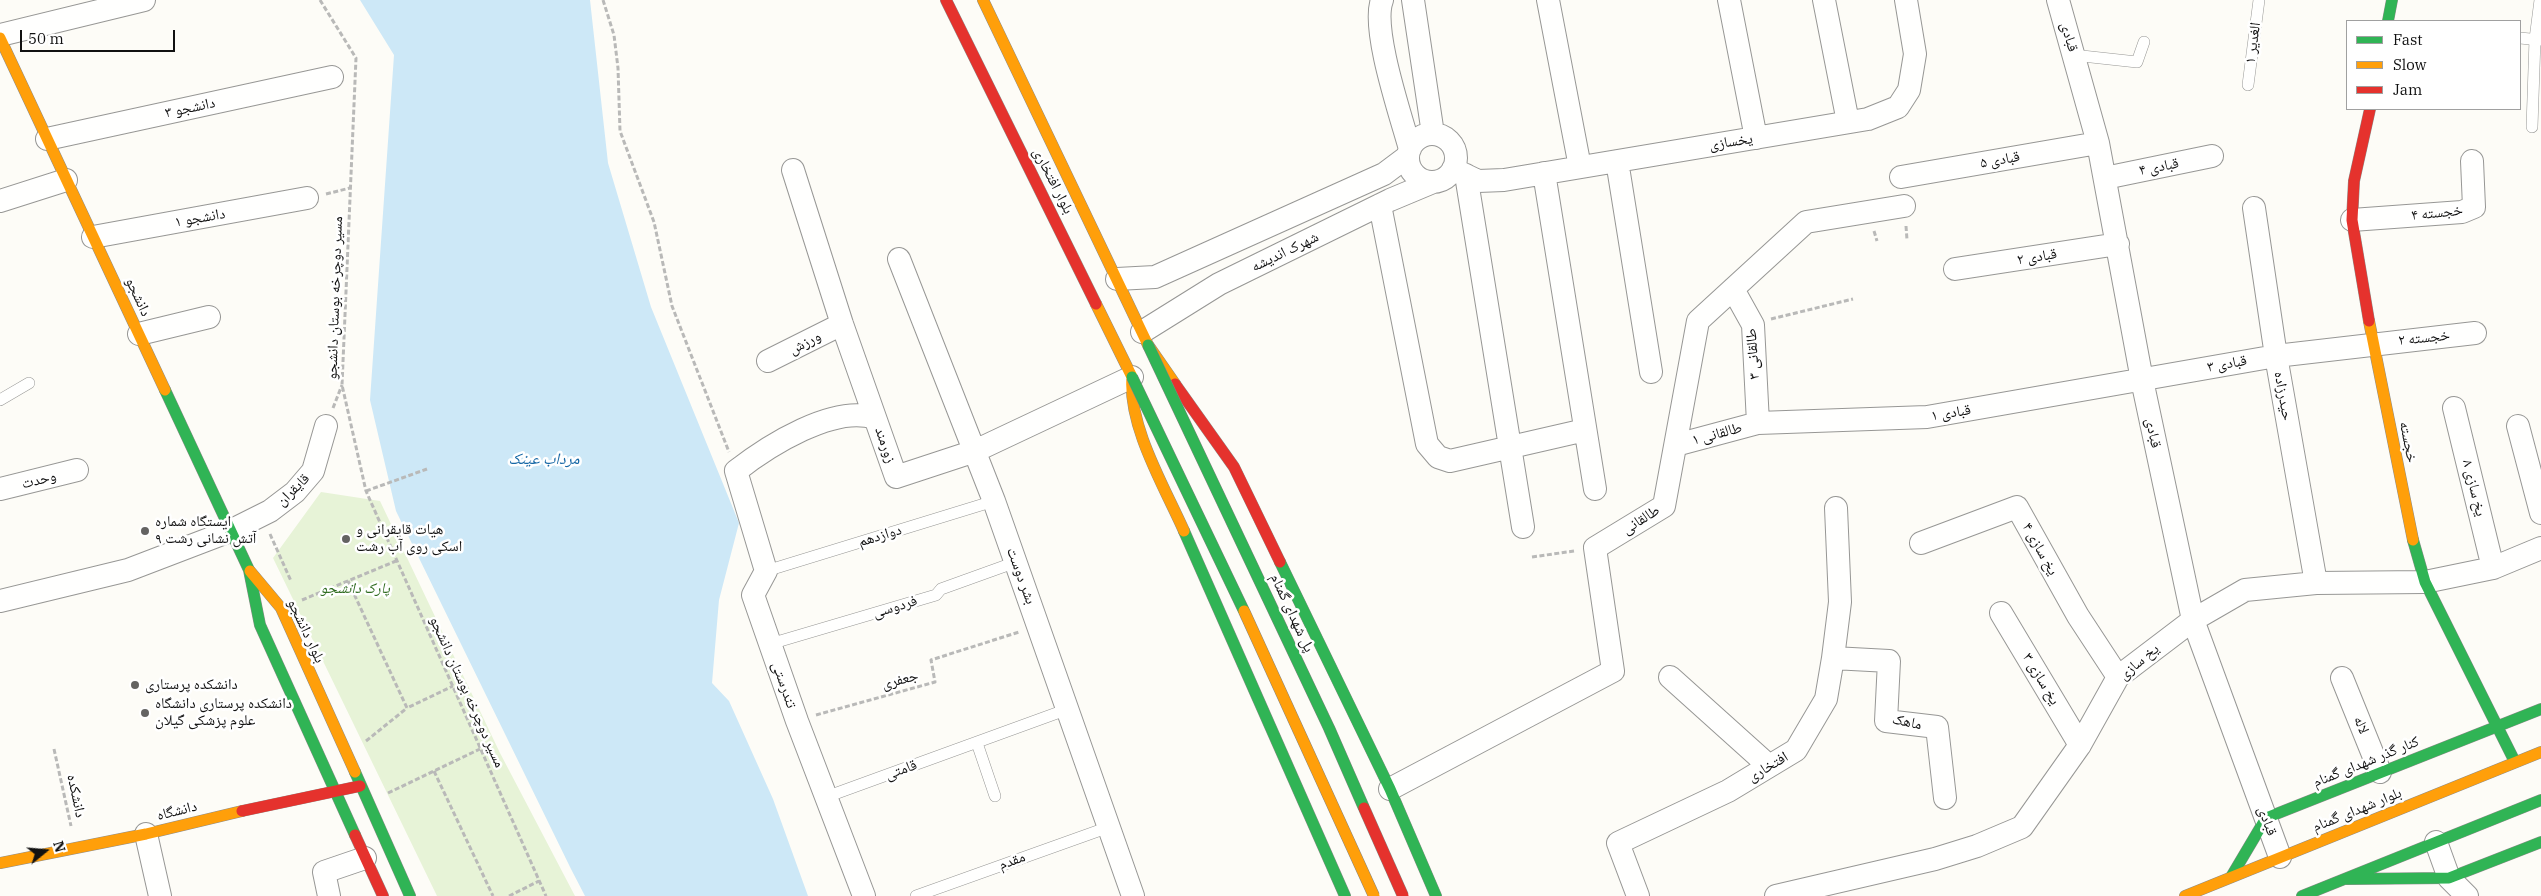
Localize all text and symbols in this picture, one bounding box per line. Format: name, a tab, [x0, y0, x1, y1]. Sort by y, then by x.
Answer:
scale bar	[22, 20, 178, 52]
street label: قبادی	[2056, 20, 2082, 54]
legend	[2346, 20, 2521, 110]
street label: الغدیر ۱	[2241, 21, 2265, 65]
text: 50 m	[28, 29, 64, 48]
text: Fast	[2393, 30, 2423, 49]
text: Slow	[2393, 55, 2426, 74]
text: Jam	[2393, 80, 2422, 99]
street label: دانشجو ۳	[163, 94, 217, 122]
street label: یخسازی	[1708, 130, 1754, 154]
street label: بلوار افتخاری	[1029, 145, 1077, 217]
street label: قبادی ۵	[1979, 148, 2021, 172]
street label: قبادی ۴	[2138, 154, 2180, 180]
street label: خجسته ۴	[2410, 201, 2464, 225]
street label: دانشجو ۱	[173, 205, 227, 231]
street label: مسیر دوچرخه بوستان دانشجو	[323, 216, 347, 380]
street label: شهرک اندیشه	[1248, 228, 1322, 276]
street label: قبادی ۲	[2016, 245, 2058, 269]
street label: دانشجو	[121, 275, 155, 319]
street label: خجسته ۲	[2397, 326, 2451, 350]
street label: ورزش	[786, 327, 824, 359]
street label: طالقانی ۳	[1742, 328, 1764, 380]
street label: قبادی ۳	[2206, 352, 2248, 376]
street label: حیدرزاده	[2270, 370, 2296, 422]
street label: قبادی ۱	[1930, 401, 1972, 425]
street label: قبادی	[2141, 416, 2165, 450]
street label: طالقانی ۱	[1690, 419, 1744, 449]
street label: خجسته	[2395, 420, 2421, 464]
street label: زورمند	[870, 425, 900, 465]
water label: مرداب عینک	[509, 449, 579, 469]
street label: یخ سازی ۸	[2458, 458, 2490, 518]
street label: وحدت	[20, 467, 58, 493]
street label: قایقران	[273, 470, 313, 510]
street label: طالقانی	[1619, 502, 1663, 538]
place label: ایستگاه شماره ۹ آتش نشانی رشت	[155, 513, 256, 548]
street label: یخ سازی ۴	[2018, 519, 2062, 579]
place label: هیات قایقرانی و اسکی روی آب رشت	[356, 521, 462, 556]
street label: دوازدهم	[856, 521, 904, 551]
marker: ایستگاه شماره ۹ آتش نشانی رشت	[139, 525, 151, 537]
marker: هیات قایقرانی و اسکی روی آب رشت	[340, 533, 352, 545]
street label: بشر دوست	[1002, 545, 1040, 607]
street label: پل شهدای گمنام	[1266, 571, 1318, 655]
park label: پارک دانشجو	[320, 580, 390, 598]
street label: فردوسی	[870, 592, 920, 622]
street label: بلوار دانشجو	[283, 596, 329, 666]
street label: مسیر دوچرخه بوستان دانشجو	[425, 614, 509, 770]
street label: یخ سازی	[2115, 640, 2163, 684]
street label: یخ سازی ۳	[2018, 650, 2064, 708]
street label: تندرستی	[768, 659, 800, 711]
street label: جعفری	[880, 667, 920, 693]
place label: دانشکده پرستاری	[145, 676, 238, 694]
marker: دانشکده پرستاری	[129, 679, 141, 691]
place label: دانشکده پرستاری دانشگاه علوم پزشکی گیلان	[155, 695, 292, 730]
marker: دانشکده پرستاری دانشگاه علوم پزشکی گیلان	[139, 707, 151, 719]
street label: ماهک	[1891, 710, 1923, 734]
street label: لاله	[2349, 713, 2373, 737]
street label: کنار گذر شهدای گمنام	[2310, 732, 2422, 792]
street label: افتخاری	[1744, 748, 1792, 786]
street label: قامتی	[883, 756, 919, 784]
street label: دانشکده	[63, 773, 89, 819]
street label: بلوار شهدای گمنام	[2310, 784, 2404, 836]
street label: دانشگاه	[155, 797, 199, 825]
street label: قبادی	[2253, 804, 2281, 838]
north arrow	[20, 826, 70, 876]
text: N	[49, 839, 70, 855]
street label: مقدم	[996, 848, 1028, 874]

